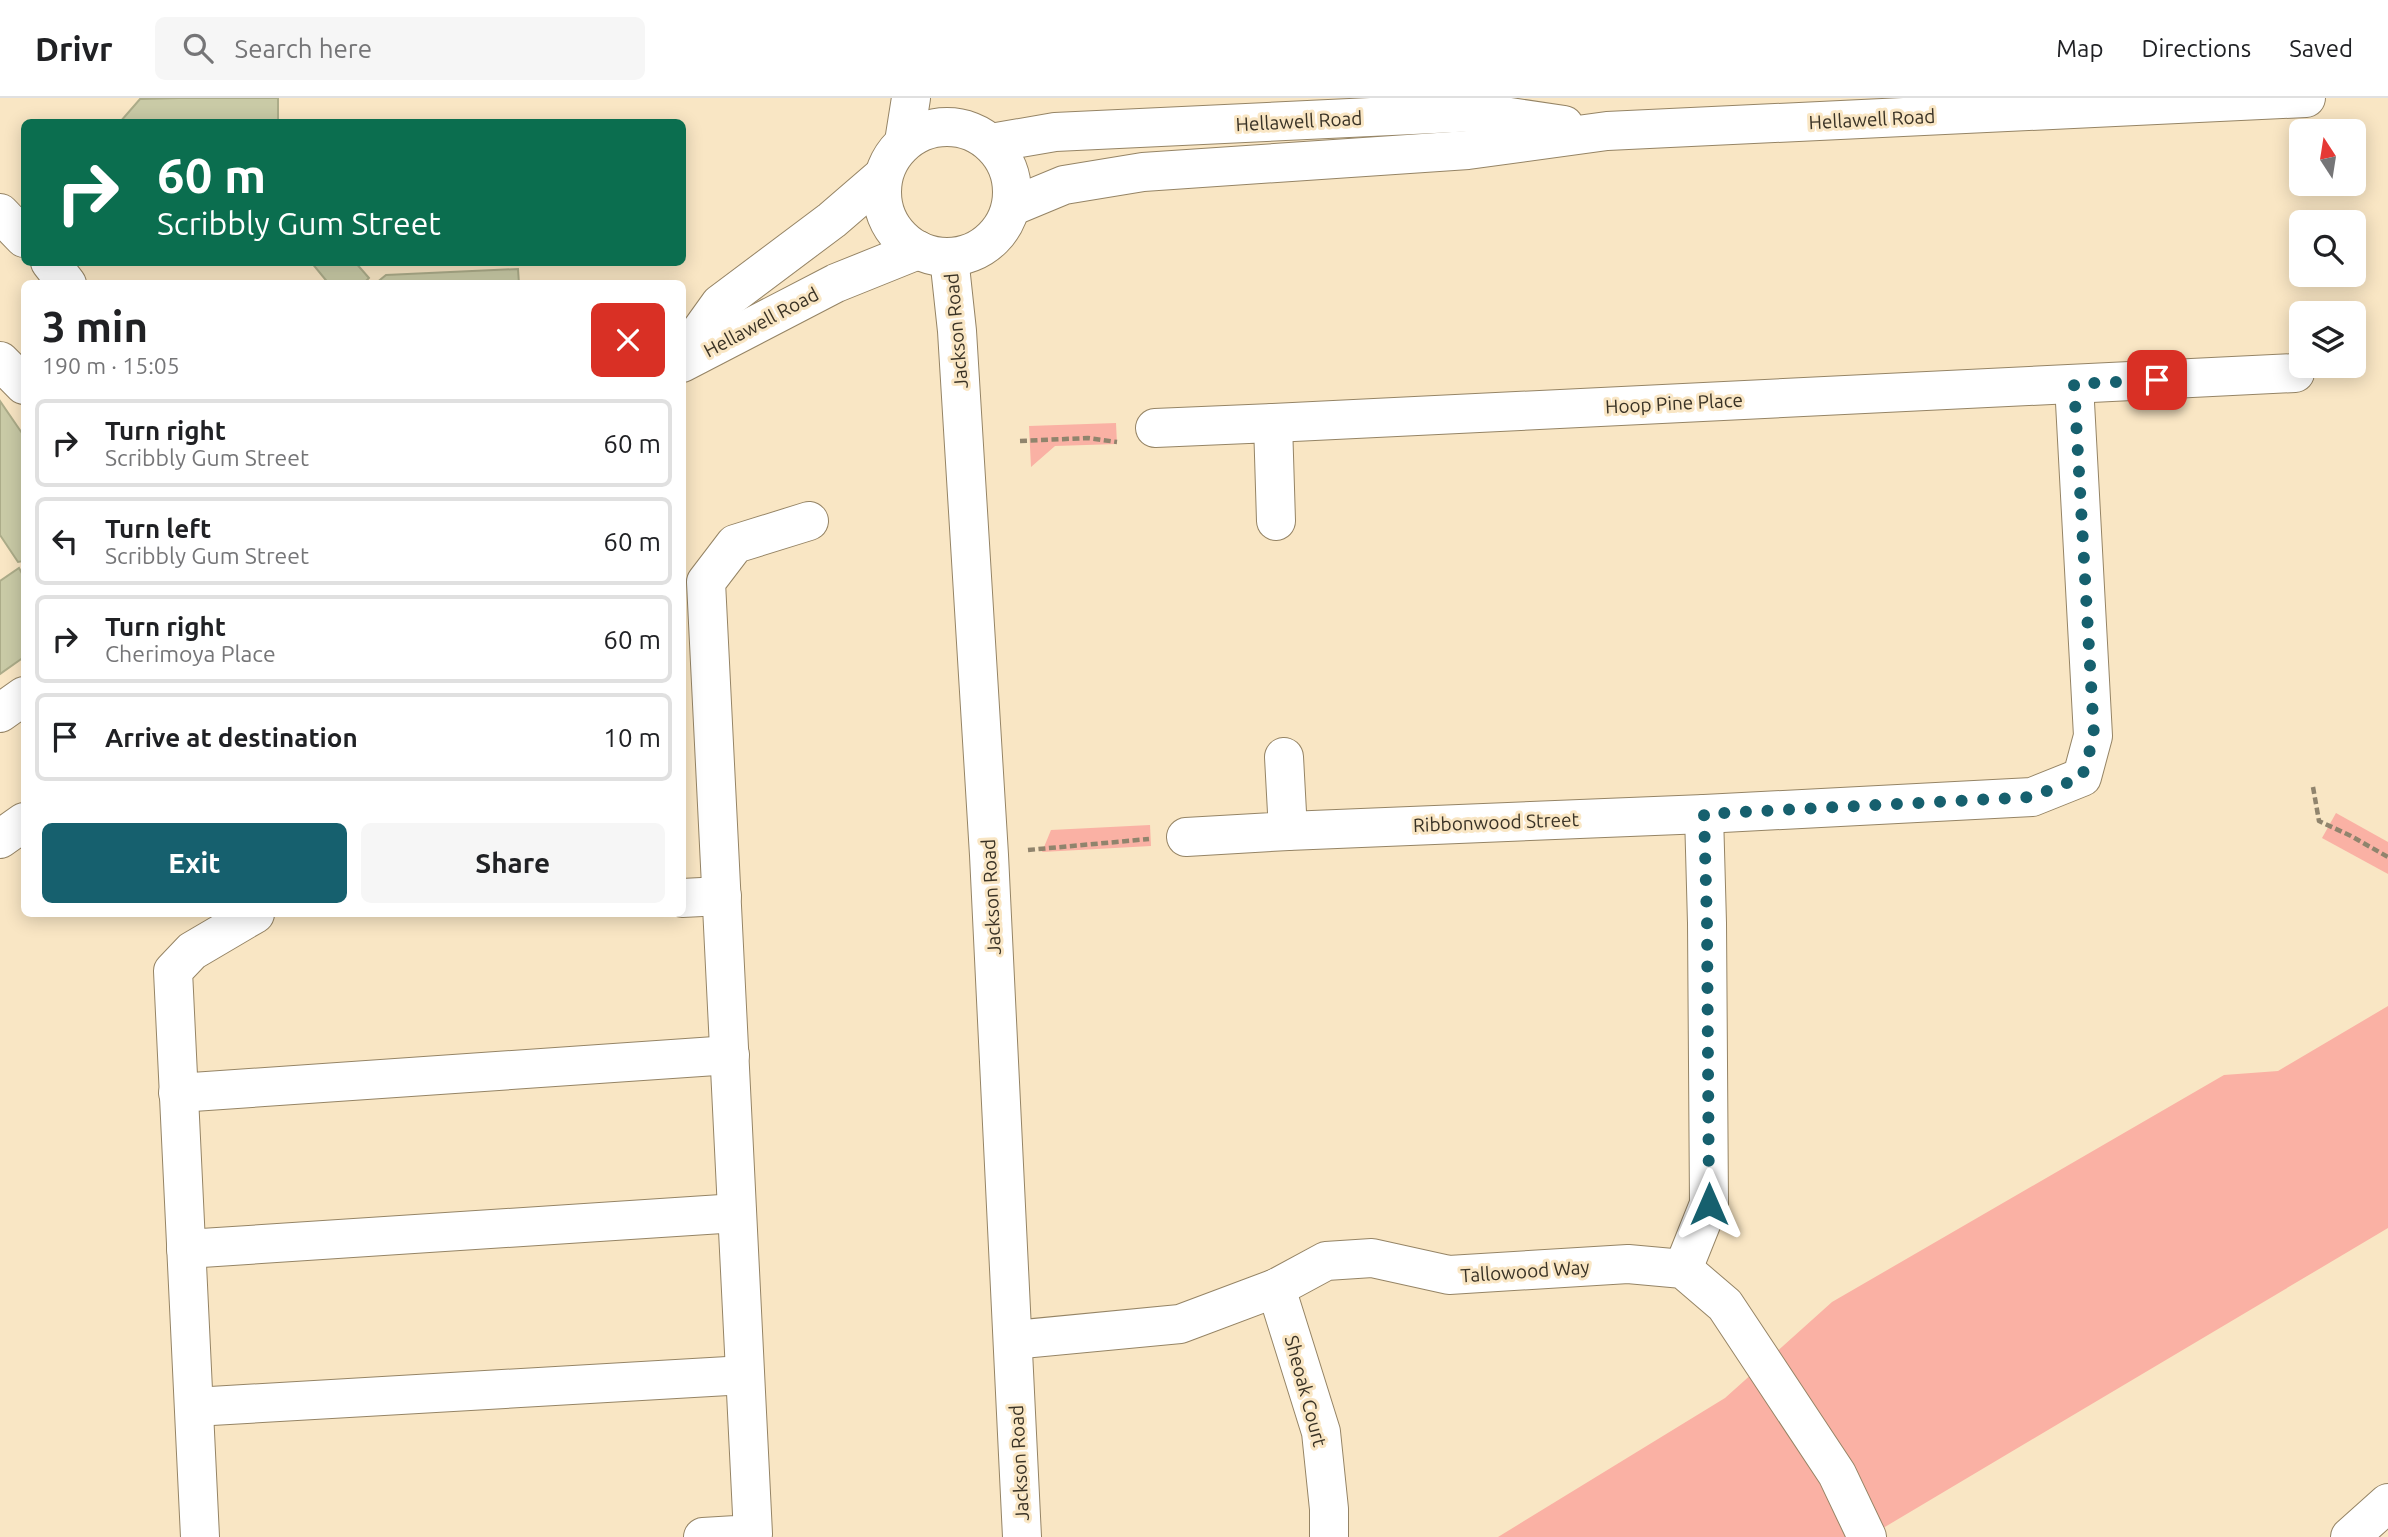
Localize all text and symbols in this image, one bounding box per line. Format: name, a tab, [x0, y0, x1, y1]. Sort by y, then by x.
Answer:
search box	[155, 17, 645, 80]
icon: search	[179, 29, 217, 67]
text: Drivr	[35, 30, 113, 67]
text: Search here	[235, 34, 372, 63]
text: Map	[2056, 35, 2103, 62]
text: Directions	[2141, 35, 2251, 62]
text: Saved	[2289, 35, 2353, 62]
street label: Hellawell Road	[1808, 105, 1936, 133]
street label: Hellawell Road	[1235, 107, 1363, 135]
north arrow	[2289, 119, 2366, 196]
map controls	[2289, 119, 2366, 378]
icon: right	[42, 147, 133, 238]
text: 60 m	[157, 147, 266, 202]
text: Scribbly Gum Street	[157, 205, 441, 241]
button: search	[2289, 210, 2366, 287]
street label: Jackson Road	[940, 272, 972, 390]
street label: Hellawell Road	[700, 283, 822, 361]
button: layers	[2289, 301, 2366, 378]
text: 3 min	[42, 303, 148, 350]
button: close	[591, 303, 665, 377]
pin	[2127, 350, 2187, 410]
text: 190 m · 15:05	[42, 353, 180, 378]
icon: arrive	[2138, 361, 2176, 399]
street label: Hoop Pine Place	[1605, 388, 1743, 418]
text: Turn right	[105, 416, 226, 445]
icon: right	[46, 424, 84, 462]
text: 60 m	[603, 429, 661, 458]
text: Scribbly Gum Street	[105, 445, 309, 470]
text: Turn left	[105, 514, 211, 543]
icon: left	[46, 522, 84, 560]
text: 60 m	[603, 527, 661, 556]
text: Scribbly Gum Street	[105, 543, 309, 568]
text: Turn right	[105, 612, 226, 641]
icon: right	[46, 620, 84, 658]
text: 60 m	[603, 625, 661, 654]
text: Cherimoya Place	[105, 641, 276, 666]
icon: arrive	[46, 718, 84, 756]
text: Arrive at destination	[105, 723, 358, 752]
text: 10 m	[603, 723, 661, 752]
street label: Ribbonwood Street	[1413, 808, 1580, 836]
button: Exit	[42, 823, 347, 903]
button: Share	[361, 823, 665, 903]
street label: Jackson Road	[977, 839, 1005, 955]
position arrow	[1672, 1167, 1746, 1241]
street label: Tallowood Way	[1460, 1256, 1590, 1286]
street label: Sheoak Court	[1281, 1333, 1332, 1450]
street label: Jackson Road	[1005, 1405, 1033, 1521]

